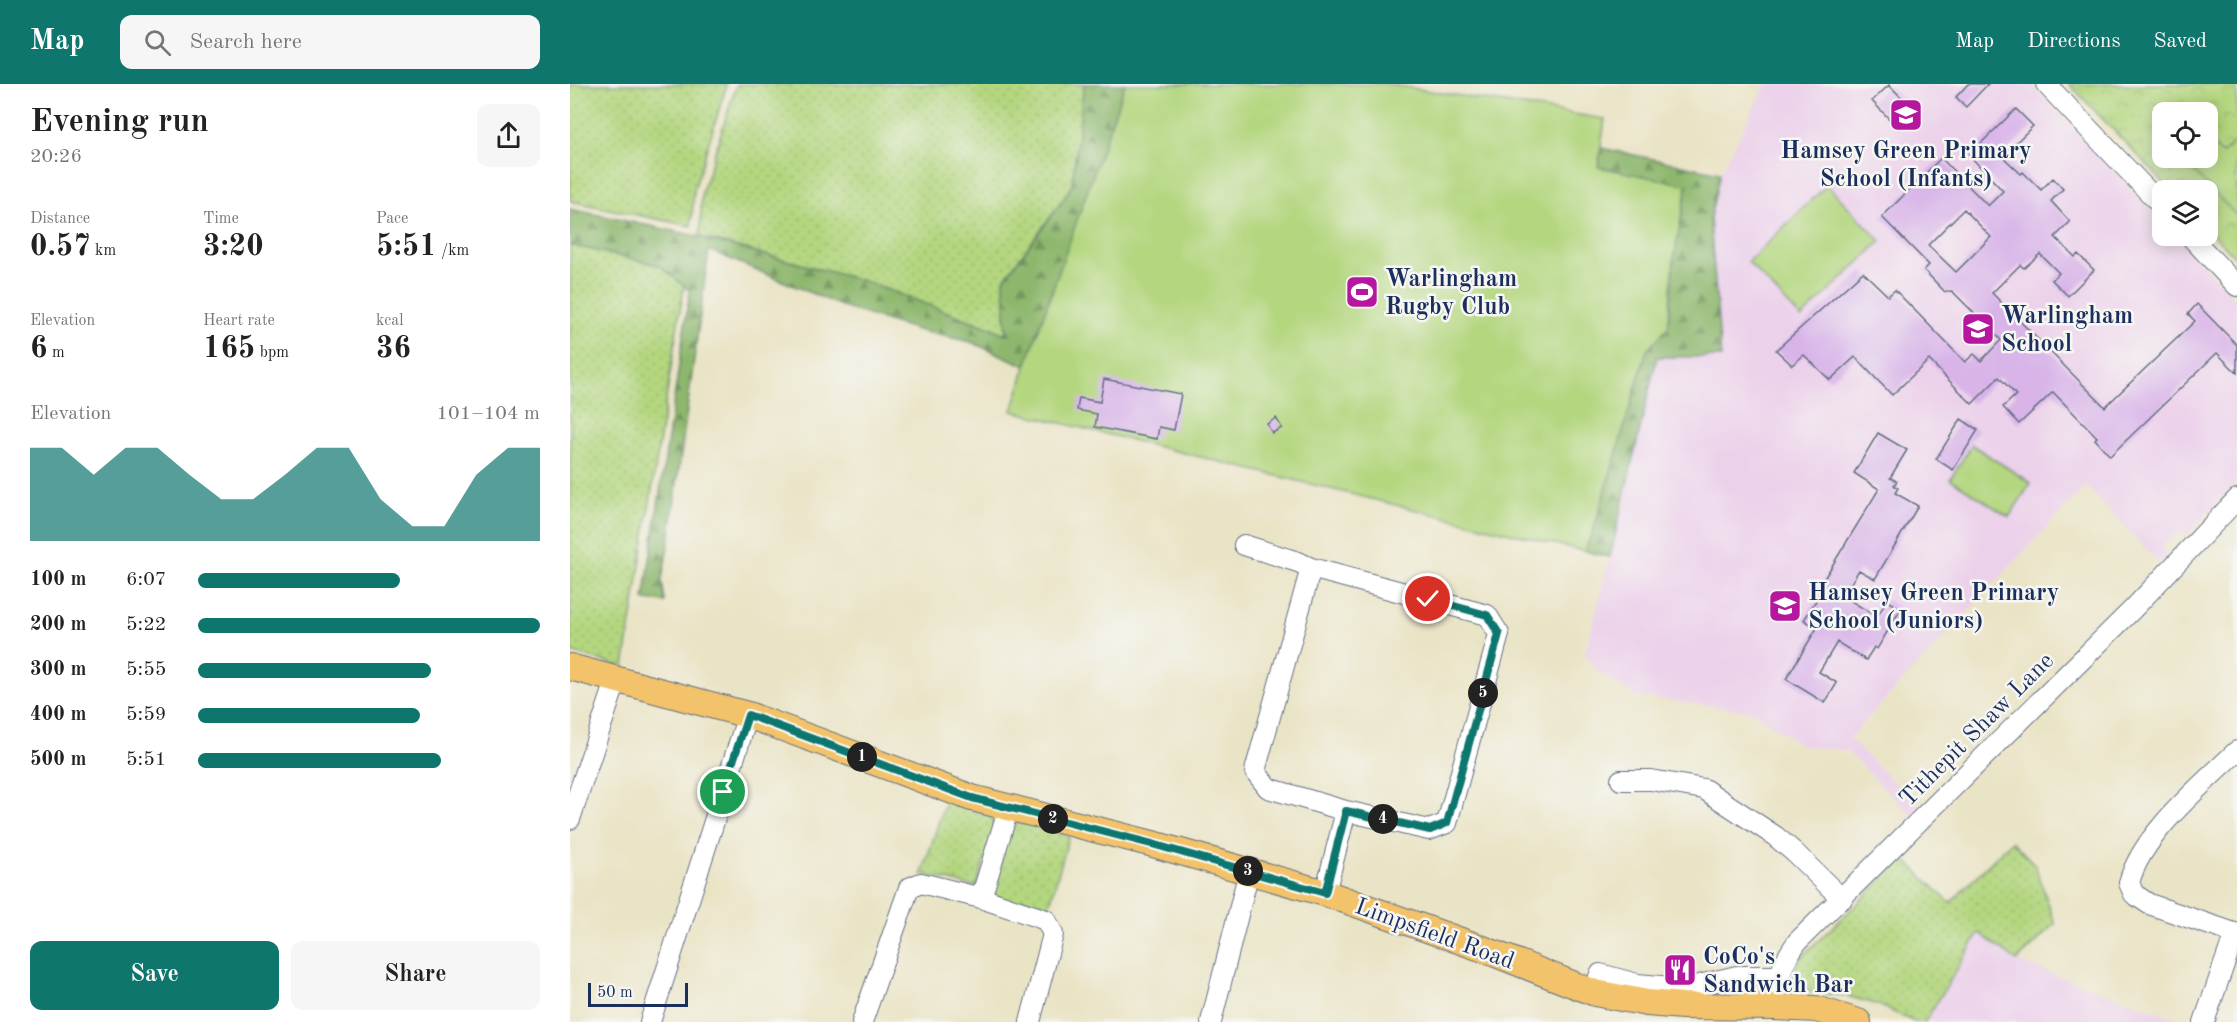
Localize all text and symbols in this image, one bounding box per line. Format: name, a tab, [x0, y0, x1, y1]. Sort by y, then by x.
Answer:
search box	[120, 15, 540, 69]
icon: search	[141, 26, 174, 59]
text: Map	[30, 28, 84, 56]
text: Search here	[189, 31, 302, 53]
text: Map	[1955, 31, 1994, 52]
text: Directions	[2027, 31, 2121, 52]
text: Saved	[2154, 31, 2207, 52]
school or university icon: Hamsey Green Primary School (Infants)	[1888, 97, 1924, 133]
map controls	[2152, 102, 2218, 246]
button: locate	[2152, 102, 2218, 168]
button: share	[477, 104, 540, 167]
text: Evening run	[30, 106, 209, 139]
place label: Hamsey Green Primary School (Infants)	[1780, 140, 2032, 192]
text: 20:26	[30, 147, 82, 167]
button: layers	[2152, 180, 2218, 246]
text: Distance	[30, 211, 90, 227]
text: Time	[203, 211, 239, 227]
text: Pace	[376, 211, 408, 227]
text: 0.57	[30, 232, 91, 262]
text: 3:20	[203, 232, 264, 262]
text: 5:51	[376, 232, 437, 262]
text: km	[91, 243, 116, 259]
text: /km	[437, 243, 469, 259]
place label: Warlingham Rugby Club	[1385, 268, 1517, 320]
sports icon: Warlingham Rugby Club	[1344, 274, 1380, 310]
place label: Warlingham School	[2001, 305, 2133, 357]
school or university icon: Warlingham School	[1960, 311, 1996, 347]
text: Elevation	[30, 313, 95, 329]
text: Heart rate	[203, 313, 275, 329]
text: kcal	[376, 313, 404, 329]
text: 6	[30, 334, 47, 364]
text: 165	[203, 334, 255, 364]
text: 36	[376, 334, 411, 364]
text: m	[47, 345, 65, 361]
text: bpm	[255, 345, 289, 361]
text: Elevation	[30, 404, 111, 424]
text: 101–104 m	[437, 404, 540, 424]
text: 100 m	[30, 570, 86, 590]
text: 6:07	[126, 570, 166, 590]
pin	[1402, 573, 1453, 624]
icon: check	[1411, 582, 1444, 615]
place label: Hamsey Green Primary School (Juniors)	[1808, 582, 2059, 634]
school or university icon: Hamsey Green Primary School (Juniors)	[1767, 588, 1803, 624]
text: 200 m	[30, 615, 86, 635]
text: 5:22	[126, 615, 166, 635]
street label: Tithepit Shaw Lane	[1896, 649, 2059, 812]
text: 300 m	[30, 660, 86, 680]
text: 5:55	[126, 660, 166, 680]
pin: 5	[1468, 678, 1498, 708]
text: 5	[1478, 685, 1488, 701]
text: 400 m	[30, 705, 86, 725]
text: 5:59	[126, 705, 166, 725]
pin: 1	[847, 742, 877, 772]
text: 1	[857, 749, 867, 765]
text: 500 m	[30, 750, 86, 770]
text: 5:51	[126, 750, 166, 770]
pin	[697, 766, 748, 817]
icon: arrive	[706, 775, 739, 808]
pin: 2	[1038, 804, 1068, 834]
pin: 4	[1368, 804, 1398, 834]
text: 2	[1048, 811, 1058, 827]
text: 4	[1378, 811, 1388, 827]
pin: 3	[1233, 856, 1263, 886]
text: 3	[1243, 863, 1253, 879]
street label: Limpsfield Road	[1352, 895, 1517, 975]
button: Save	[30, 941, 279, 1010]
button: Share	[291, 941, 540, 1010]
place label: CoCo's Sandwich Bar	[1703, 946, 1853, 998]
restaurant icon: CoCo's Sandwich Bar	[1662, 952, 1698, 988]
scale bar	[588, 980, 688, 1008]
text: 50 m	[597, 985, 633, 1001]

